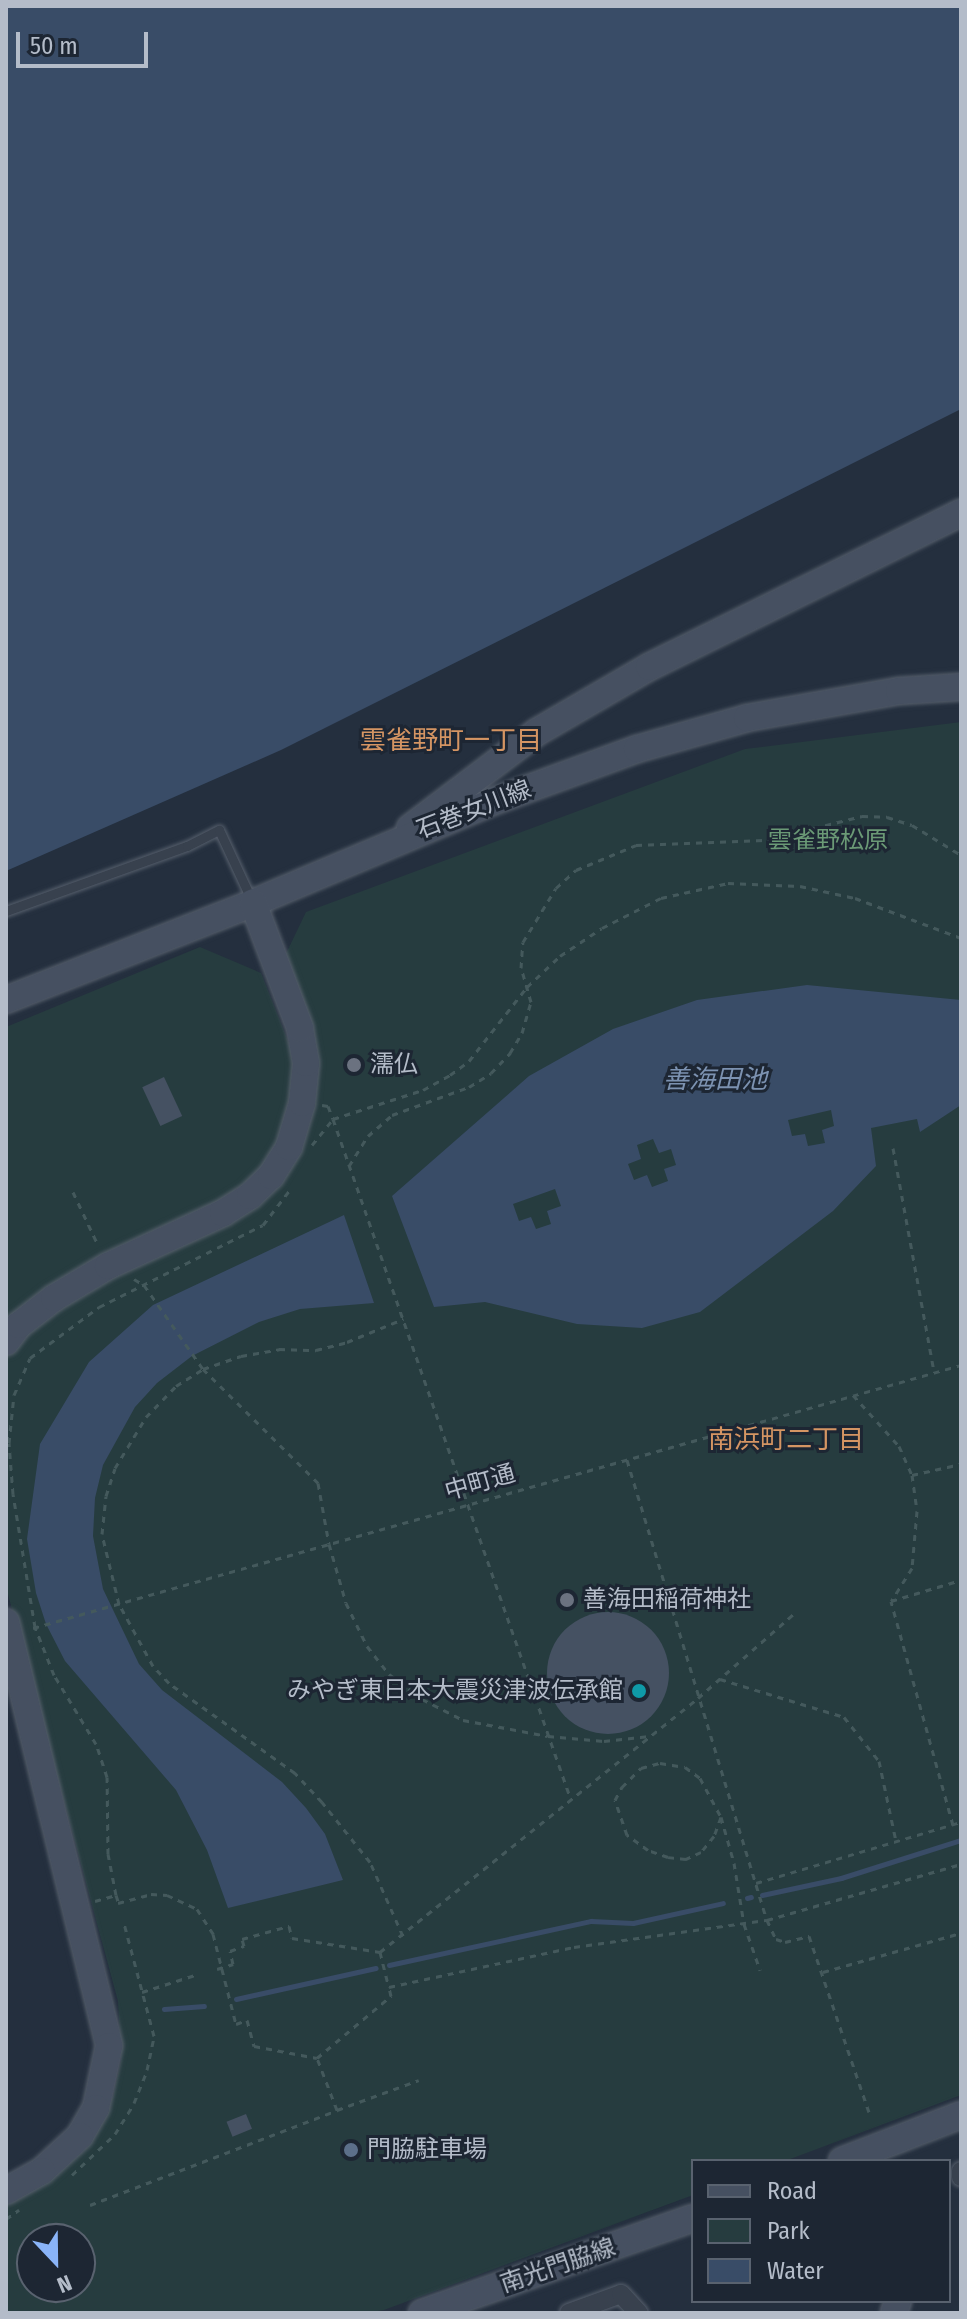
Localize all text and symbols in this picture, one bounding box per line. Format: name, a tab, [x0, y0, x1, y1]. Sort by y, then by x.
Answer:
scale bar	[20, 16, 152, 66]
text: 50 m	[30, 32, 78, 60]
district label: 雲雀野町一丁目	[360, 725, 542, 757]
street label: 石巻女川線	[413, 775, 535, 845]
park label: 雲雀野松原	[768, 827, 888, 855]
place label: 濡仏	[370, 1051, 418, 1079]
marker: 濡仏	[345, 1056, 363, 1074]
water label: 善海田池	[663, 1064, 767, 1096]
district label: 南浜町二丁目	[708, 1424, 864, 1456]
street label: 中町通	[441, 1459, 519, 1507]
place label: 善海田稲荷神社	[583, 1586, 751, 1614]
marker: 善海田稲荷神社	[558, 1591, 576, 1609]
place label: みやぎ東日本大震災津波伝承館	[287, 1677, 623, 1705]
marker: みやぎ東日本大震災津波伝承館	[630, 1682, 648, 1700]
place label: 門脇駐車場	[367, 2136, 487, 2164]
marker: 門脇駐車場	[342, 2141, 360, 2159]
legend	[691, 2159, 951, 2303]
text: Road	[767, 2177, 817, 2205]
text: Park	[767, 2217, 810, 2245]
north arrow	[16, 2223, 96, 2303]
street label: 南光門脇線	[497, 2233, 619, 2299]
text: Water	[767, 2257, 824, 2285]
text: N	[53, 2269, 76, 2299]

